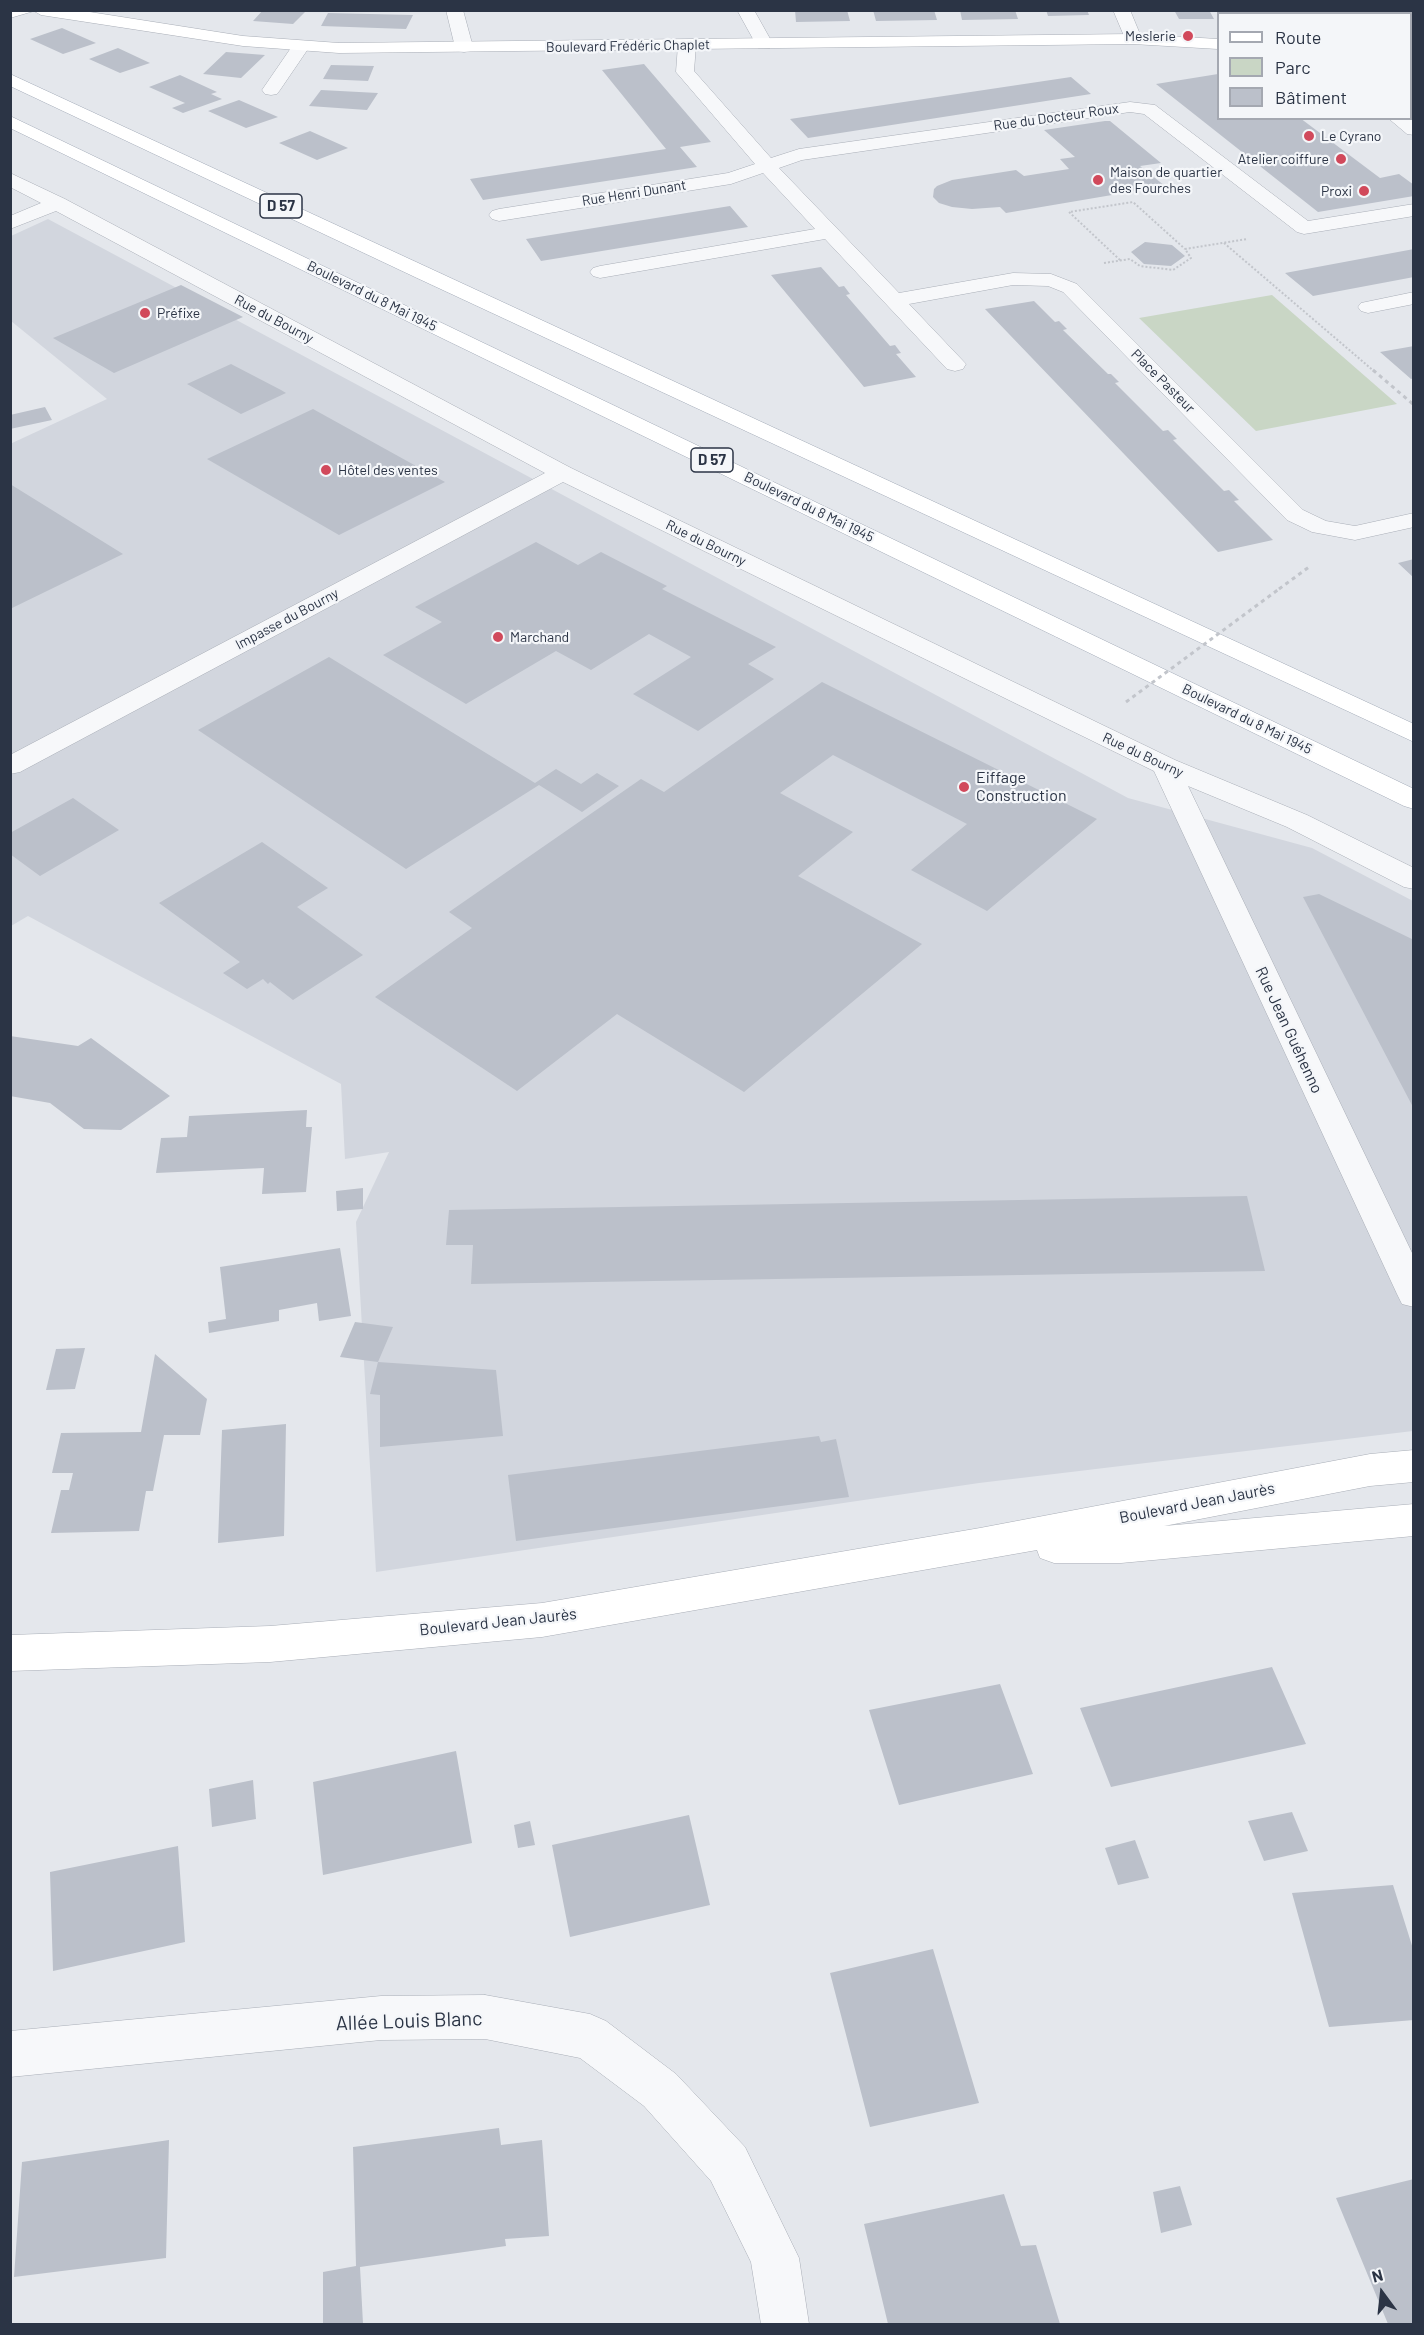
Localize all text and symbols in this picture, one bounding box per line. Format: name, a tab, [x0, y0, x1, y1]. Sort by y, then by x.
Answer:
legend	[1217, 12, 1412, 120]
text: Route	[1275, 26, 1321, 48]
place label: Meslerie	[1125, 28, 1176, 44]
marker: Meslerie	[1181, 29, 1195, 43]
street label: Boulevard Frédéric Chaplet	[546, 36, 710, 56]
text: Parc	[1275, 56, 1311, 78]
text: Bâtiment	[1275, 86, 1347, 108]
street label: Rue du Docteur Roux	[992, 100, 1120, 134]
place label: Le Cyrano	[1321, 128, 1381, 144]
marker: Le Cyrano	[1302, 129, 1316, 143]
place label: Atelier coiffure	[1238, 151, 1329, 167]
marker: Atelier coiffure	[1334, 152, 1348, 166]
place label: Maison de quartier des Fourches	[1110, 164, 1222, 196]
marker: Maison de quartier des Fourches	[1091, 173, 1105, 187]
street label: Rue Henri Dunant	[581, 176, 687, 210]
place label: Proxi	[1321, 183, 1352, 199]
marker: Proxi	[1357, 184, 1371, 198]
road number: D 57	[260, 194, 302, 218]
street label: Boulevard du 8 Mai 1945	[304, 257, 440, 335]
street label: Rue du Bourny	[232, 291, 316, 347]
place label: Préfixe	[157, 305, 200, 321]
marker: Préfixe	[138, 306, 152, 320]
street label: Place Pasteur	[1128, 346, 1198, 416]
road number: D 57	[691, 448, 733, 472]
place label: Hôtel des ventes	[338, 462, 438, 478]
marker: Hôtel des ventes	[319, 463, 333, 477]
street label: Boulevard du 8 Mai 1945	[741, 468, 877, 546]
street label: Rue du Bourny	[663, 516, 749, 570]
street label: Impasse du Bourny	[233, 585, 341, 653]
place label: Marchand	[510, 629, 569, 645]
marker: Marchand	[491, 630, 505, 644]
street label: Boulevard du 8 Mai 1945	[1179, 680, 1315, 758]
street label: Rue du Bourny	[1100, 729, 1186, 781]
place label: Eiffage Construction	[976, 768, 1067, 806]
marker: Eiffage Construction	[957, 780, 971, 794]
street label: Rue Jean Guéhenno	[1251, 964, 1327, 1096]
street label: Boulevard Jean Jaurès	[1118, 1478, 1276, 1528]
street label: Boulevard Jean Jaurès	[418, 1604, 578, 1640]
street label: Allée Louis Blanc	[335, 2006, 483, 2036]
north arrow	[1352, 2263, 1412, 2323]
text: N	[1370, 2265, 1385, 2286]

